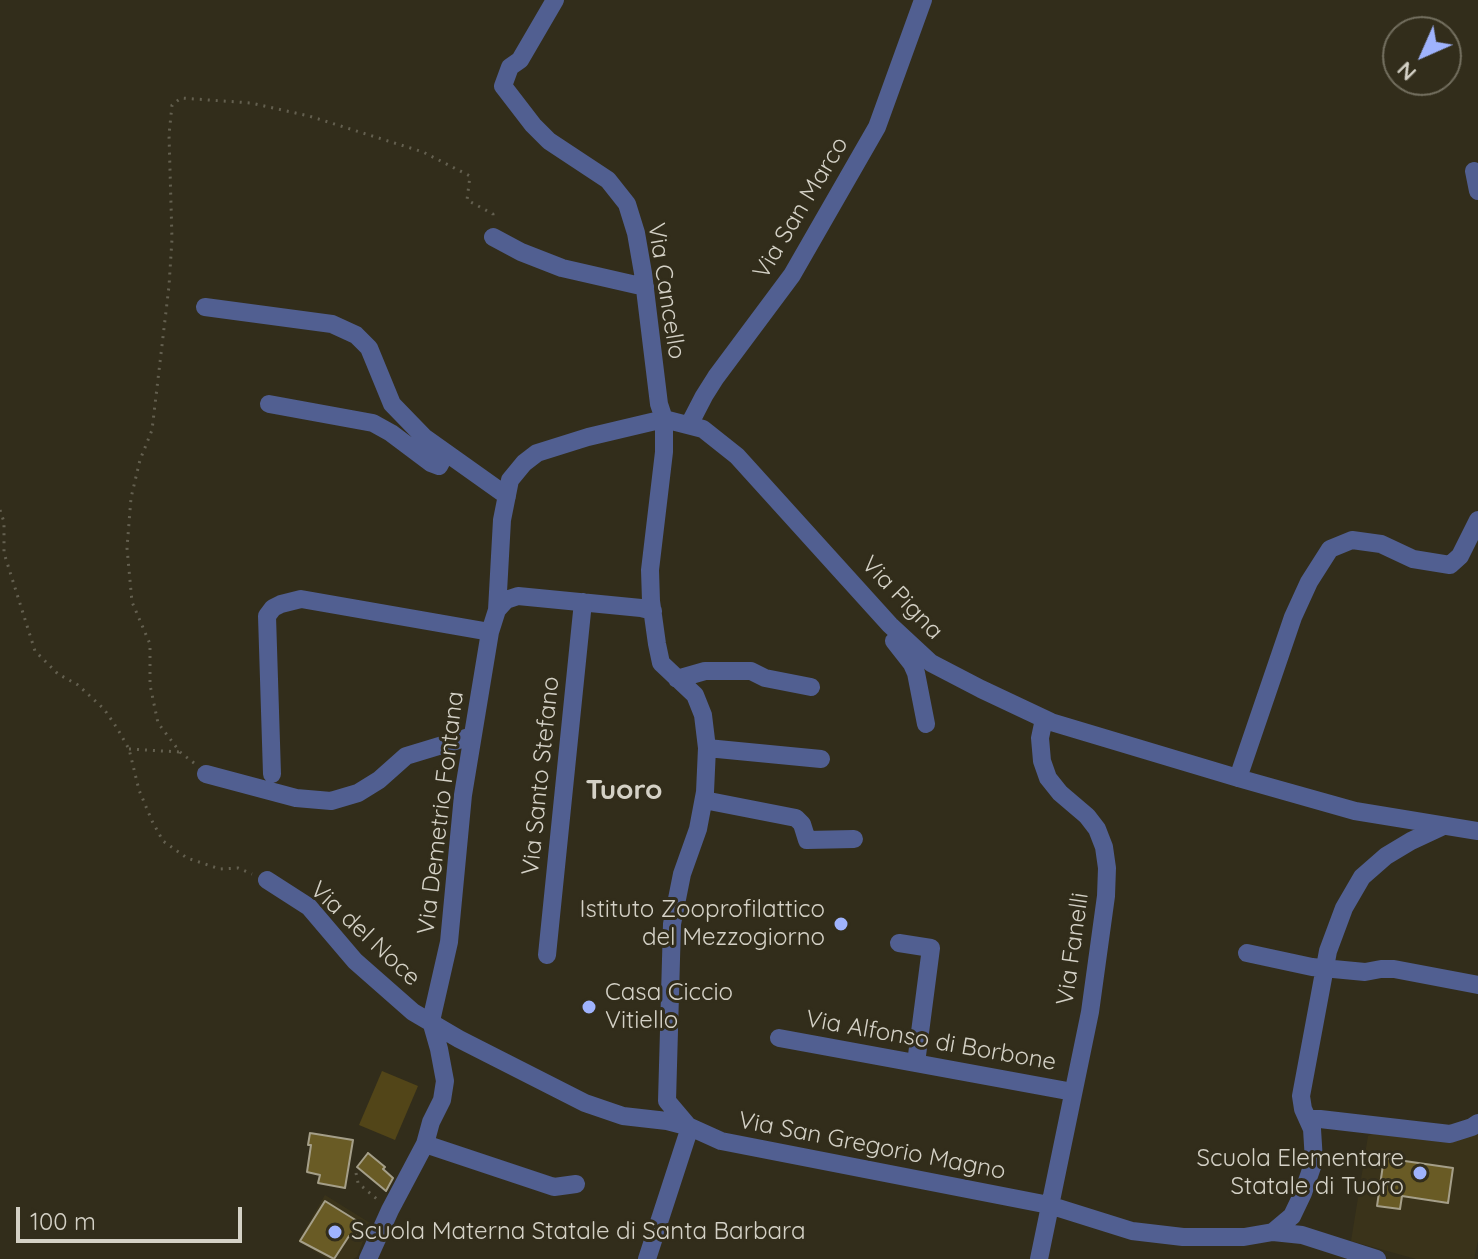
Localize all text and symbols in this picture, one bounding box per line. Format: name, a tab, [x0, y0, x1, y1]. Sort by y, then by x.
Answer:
north arrow	[1382, 16, 1462, 96]
text: N	[1391, 56, 1422, 87]
street label: Via San Marco	[747, 132, 855, 284]
street label: Via Cancello	[641, 221, 691, 361]
street label: Via Pigna	[855, 550, 949, 646]
street label: Via Santo Stefano	[516, 675, 566, 877]
street label: Via Demetrio Fontana	[412, 690, 470, 936]
district label: Tuoro	[585, 774, 663, 808]
street label: Via del Noce	[304, 876, 426, 992]
street label: Via Fanelli	[1051, 891, 1095, 1007]
place label: Istituto Zooprofilattico del Mezzogiorno	[579, 896, 825, 952]
marker: Istituto Zooprofilattico del Mezzogiorno	[832, 915, 850, 933]
place label: Casa Ciccio Vitiello	[605, 979, 733, 1035]
marker: Casa Ciccio Vitiello	[580, 998, 598, 1016]
street label: Via Alfonso di Borbone	[804, 1005, 1058, 1077]
street label: Via San Gregorio Magno	[736, 1106, 1008, 1186]
place label: Scuola Elementare Statale di Tuoro	[1197, 1145, 1404, 1201]
marker: Scuola Elementare Statale di Tuoro	[1411, 1164, 1429, 1182]
scale bar	[20, 1191, 246, 1241]
text: 100 m	[30, 1206, 96, 1236]
place label: Scuola Materna Statale di Santa Barbara	[351, 1218, 805, 1246]
marker: Scuola Materna Statale di Santa Barbara	[326, 1223, 344, 1241]

